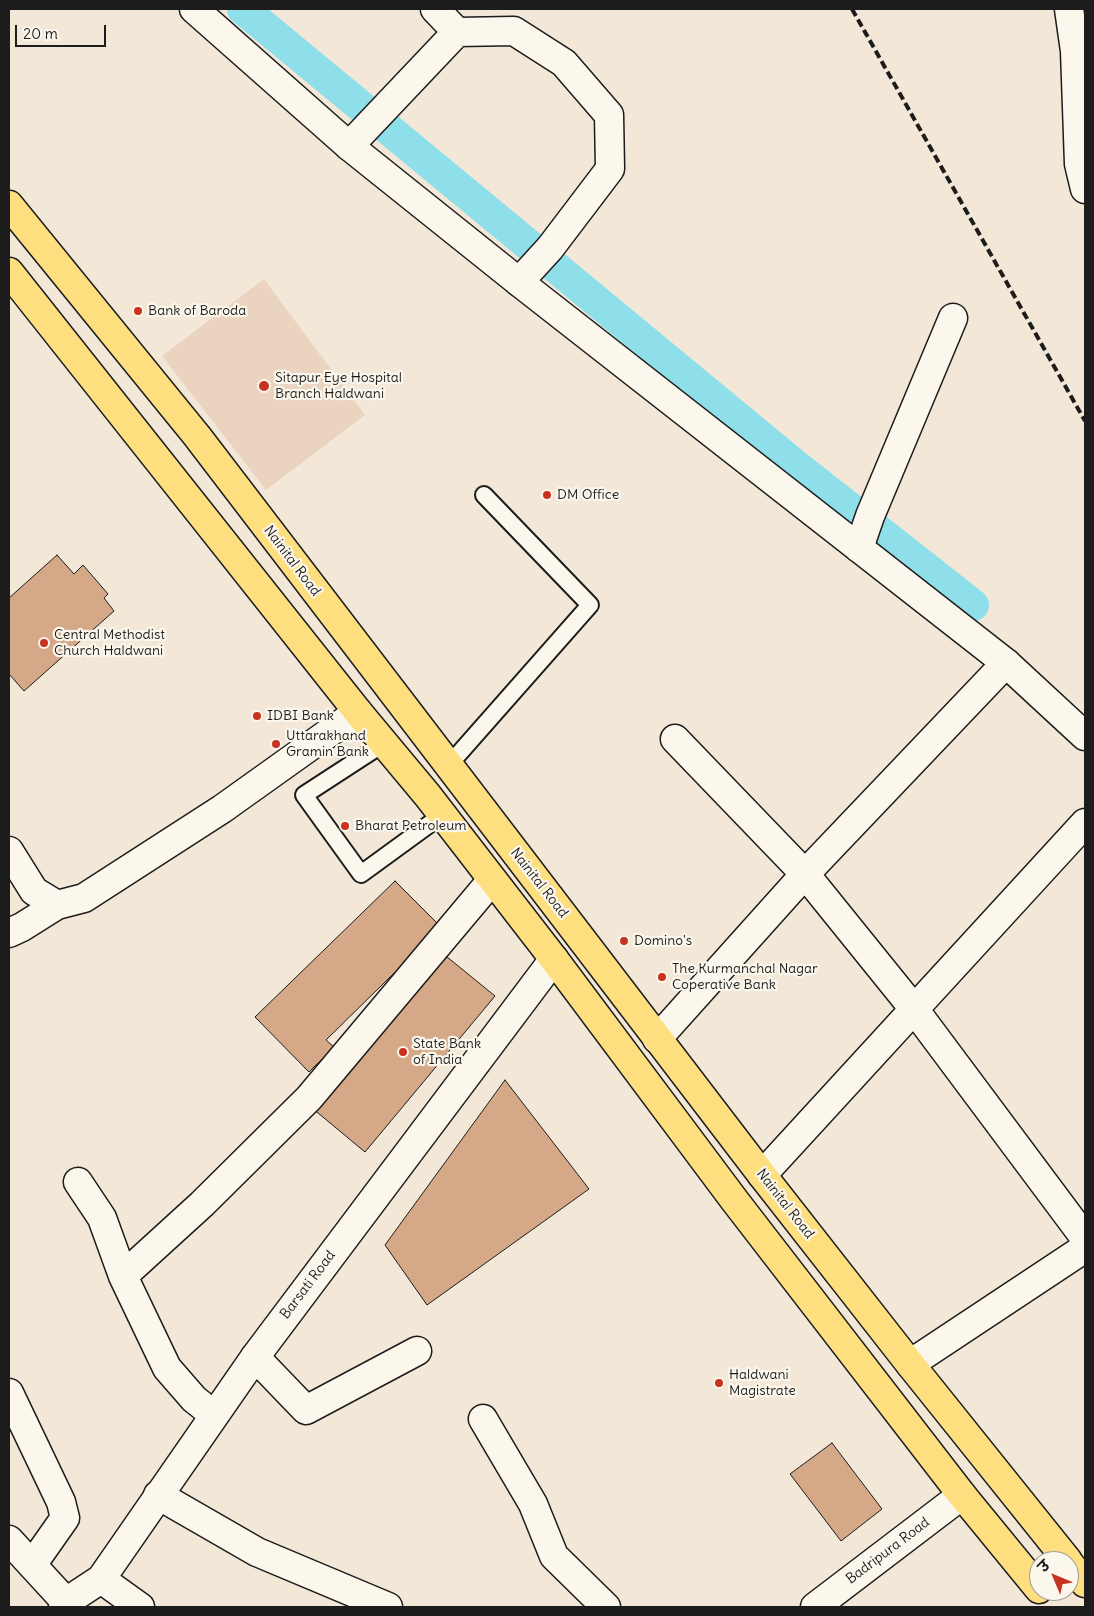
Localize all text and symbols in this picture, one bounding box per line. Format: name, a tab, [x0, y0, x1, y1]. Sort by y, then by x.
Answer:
scale bar	[18, 15, 109, 47]
text: 20 m	[23, 24, 58, 43]
place label: Bank of Baroda	[148, 303, 246, 319]
marker: Bank of Baroda	[132, 305, 144, 317]
place label: Sitapur Eye Hospital Branch Haldwani	[275, 370, 402, 402]
marker: Sitapur Eye Hospital Branch Haldwani	[257, 379, 271, 393]
place label: DM Office	[557, 487, 619, 503]
marker: DM Office	[541, 489, 553, 501]
street label: Nainital Road	[260, 522, 324, 600]
place label: Central Methodist Church Haldwani	[54, 627, 165, 660]
marker: Central Methodist Church Haldwani	[38, 637, 50, 649]
place label: IDBI Bank	[267, 708, 334, 724]
marker: IDBI Bank	[251, 710, 263, 722]
place label: Uttarakhand Gramin Bank	[286, 728, 369, 760]
marker: Uttarakhand Gramin Bank	[270, 738, 282, 750]
place label: Bharat Petroleum	[355, 818, 467, 834]
marker: Bharat Petroleum	[339, 820, 351, 832]
street label: Nainital Road	[507, 845, 571, 921]
place label: Domino's	[634, 933, 692, 949]
marker: Domino's	[618, 935, 630, 947]
place label: The Kurmanchal Nagar Coperative Bank	[672, 961, 818, 994]
marker: The Kurmanchal Nagar Coperative Bank	[656, 971, 668, 983]
place label: State Bank of India	[413, 1036, 481, 1068]
marker: State Bank of India	[397, 1046, 409, 1058]
street label: Nainital Road	[753, 1166, 817, 1242]
street label: Barsati Road	[277, 1247, 339, 1323]
place label: Haldwani Magistrate	[729, 1367, 796, 1400]
marker: Haldwani Magistrate	[713, 1377, 725, 1389]
street label: Badripura Road	[843, 1514, 933, 1588]
north arrow	[1029, 1551, 1079, 1601]
text: उ	[1034, 1556, 1054, 1576]

